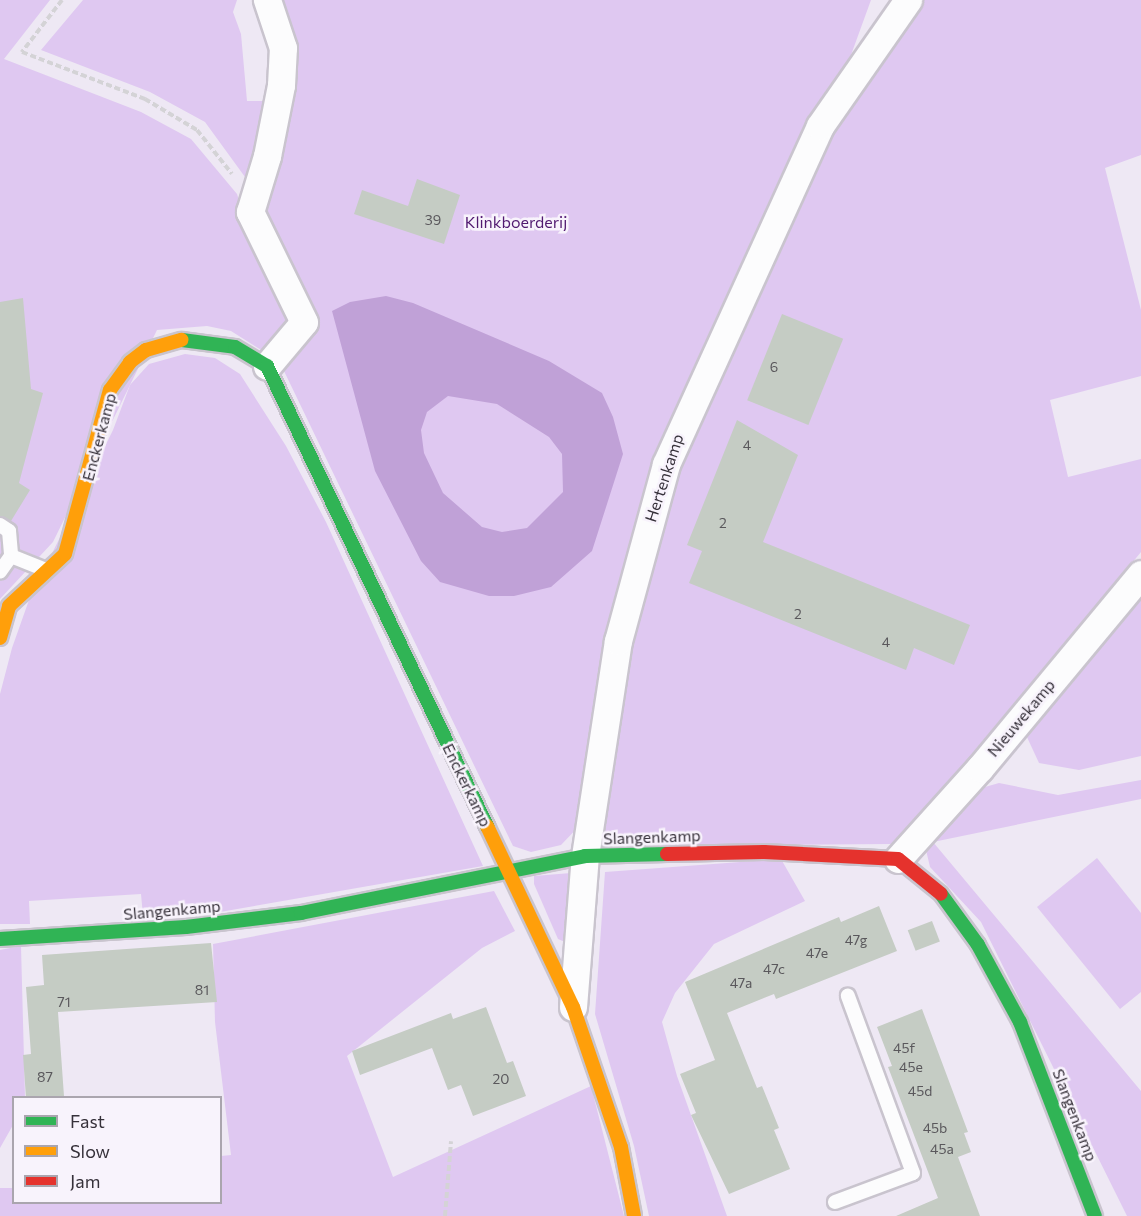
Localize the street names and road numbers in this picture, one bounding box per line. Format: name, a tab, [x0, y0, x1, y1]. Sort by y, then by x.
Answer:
street label: Enckerkamp	[78, 391, 120, 483]
street label: Hertenkamp	[641, 432, 687, 524]
street label: Nieuwekamp	[983, 675, 1059, 761]
street label: Enckerkamp	[439, 740, 495, 830]
street label: Slangenkamp	[603, 826, 701, 848]
street label: Slangenkamp	[123, 896, 221, 924]
street label: Slangenkamp	[1049, 1066, 1101, 1164]

